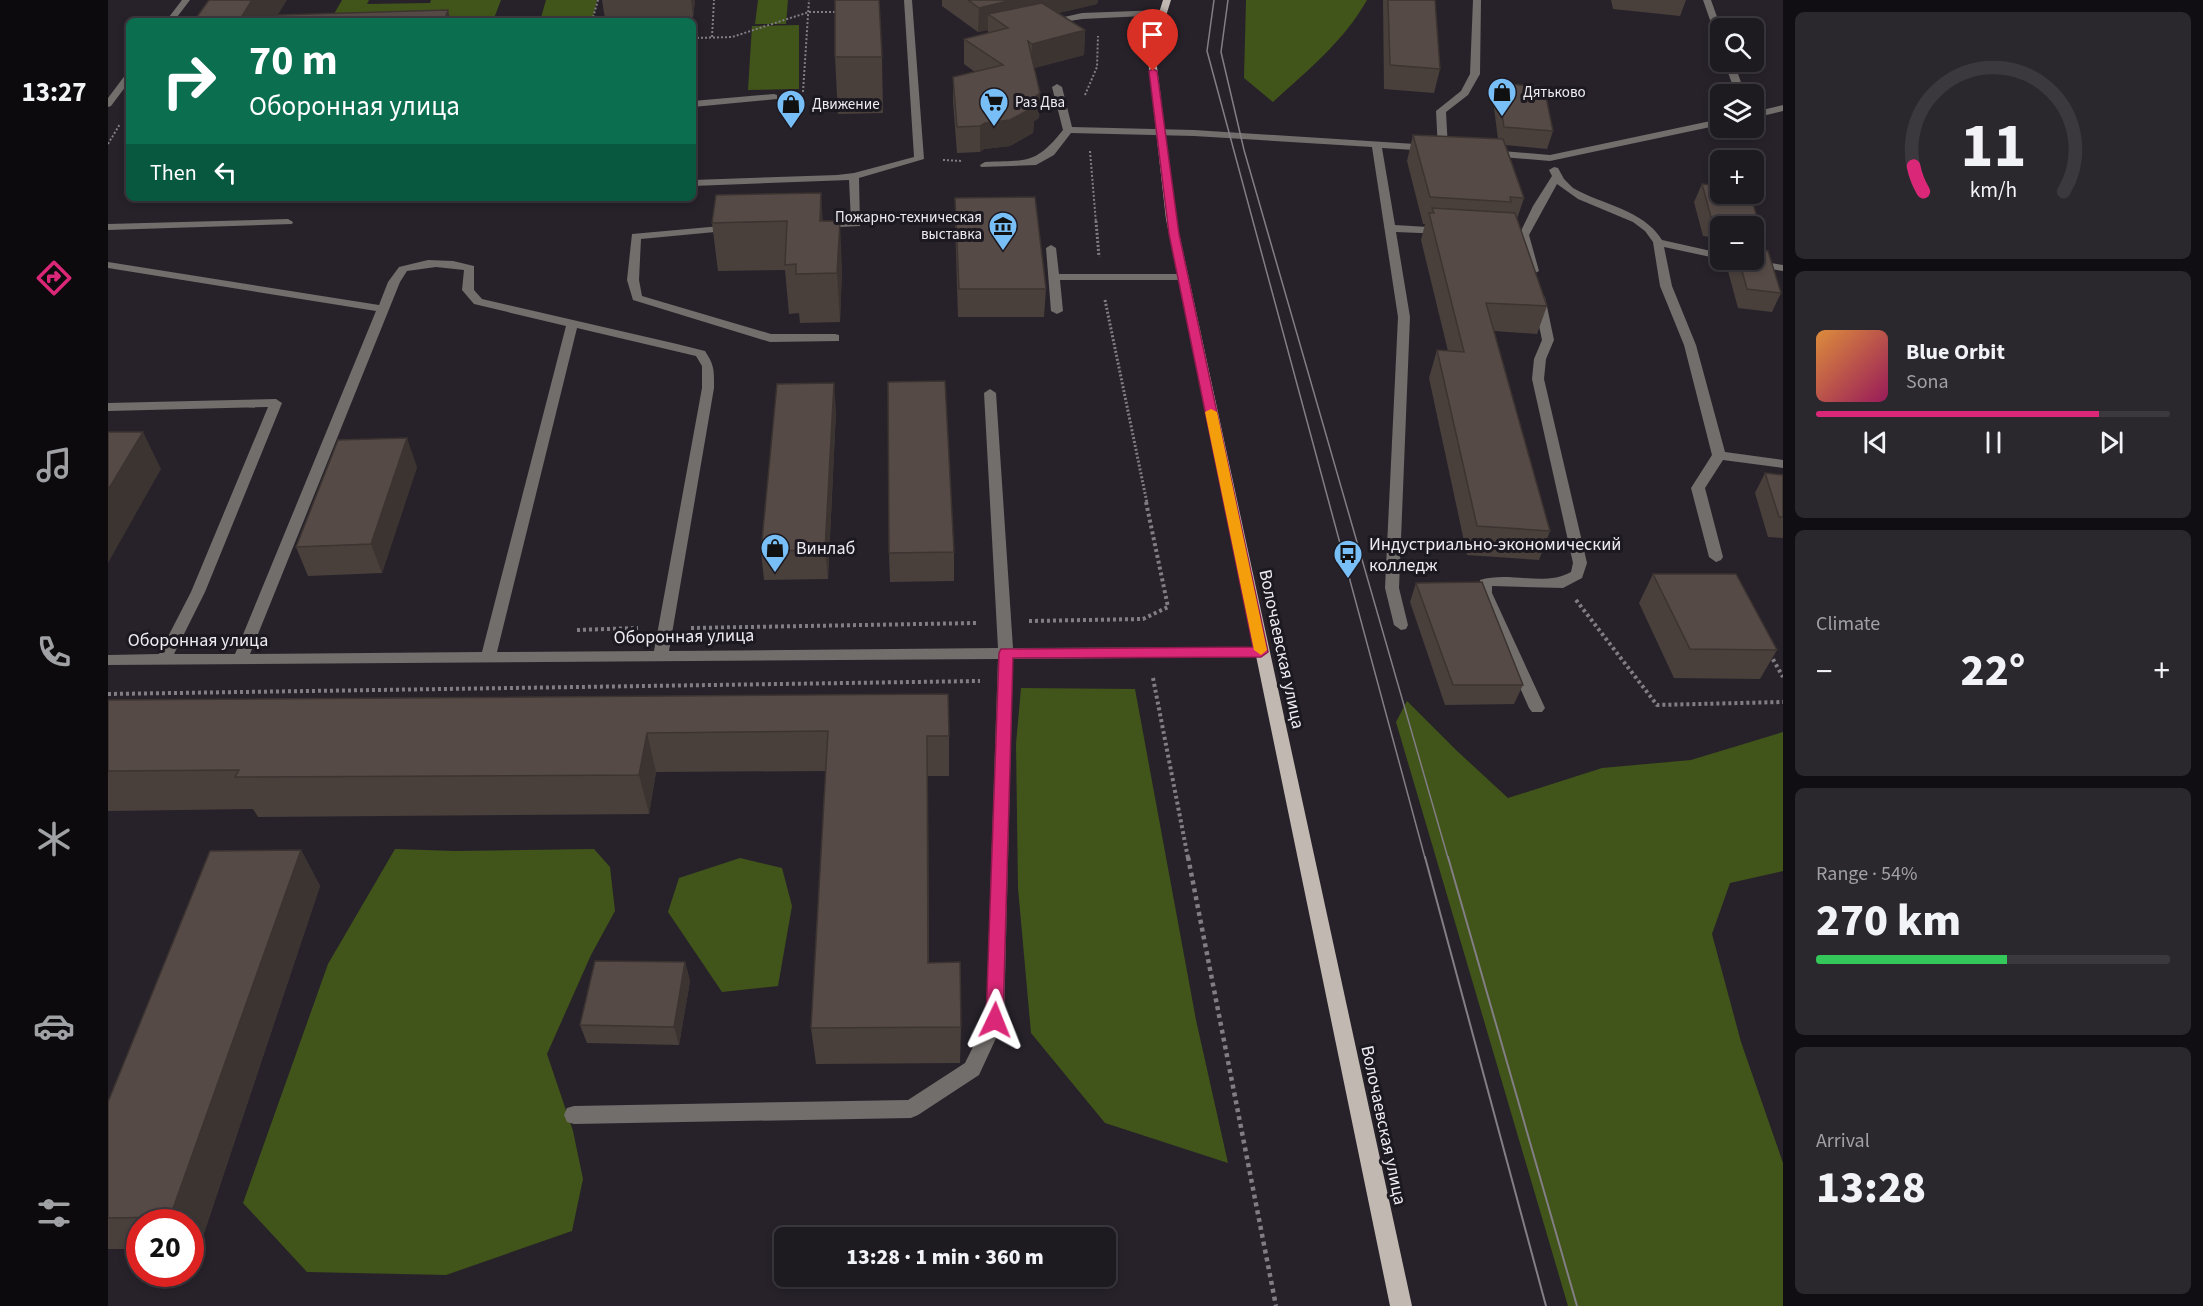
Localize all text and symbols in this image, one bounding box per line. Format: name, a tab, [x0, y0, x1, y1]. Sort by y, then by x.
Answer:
pin	[1127, 9, 1178, 71]
icon: arrive	[1136, 18, 1169, 51]
map controls	[1710, 18, 1764, 270]
button: search	[1710, 18, 1764, 72]
text: 70 m	[249, 31, 338, 91]
icon: right	[150, 42, 228, 120]
text: 13:27	[21, 73, 87, 112]
shop icon: Дятьково	[1486, 76, 1518, 118]
place label: Дятьково	[1523, 82, 1586, 103]
button: layers	[1710, 84, 1764, 138]
supermarket icon: Раз Два	[978, 86, 1010, 128]
text: Оборонная улица	[249, 87, 460, 126]
shop icon: Движение	[775, 88, 807, 130]
place label: Раз Два	[1015, 92, 1065, 113]
place label: Движение	[812, 94, 880, 115]
text: 11	[1960, 103, 2026, 192]
button: +	[1710, 150, 1764, 204]
icon: left	[209, 156, 242, 189]
text: Then	[150, 157, 197, 189]
text: km/h	[1969, 176, 2017, 207]
place label: Пожарно-техническая выставка	[835, 207, 982, 245]
museum icon: Пожарно-техническая выставка	[987, 210, 1019, 252]
button: −	[1710, 216, 1764, 270]
icon: directions	[33, 257, 75, 299]
text: Blue Orbit	[1906, 336, 2005, 368]
text: Sona	[1906, 368, 1949, 396]
icon: previous	[1859, 426, 1892, 459]
icon: pause	[1977, 426, 2010, 459]
icon: next	[2095, 426, 2128, 459]
icon: music	[33, 444, 75, 486]
shop icon: Винлаб	[759, 532, 791, 574]
place label: Индустриально-экономический колледж	[1369, 532, 1622, 578]
place label: Винлаб	[796, 536, 855, 561]
bus stop icon: Индустриально-экономический колледж	[1332, 538, 1364, 580]
street label: Волочаевская улица	[1252, 567, 1311, 731]
text: Climate	[1816, 610, 1880, 638]
street label: Оборонная улица	[613, 623, 755, 650]
street label: Оборонная улица	[128, 628, 268, 653]
icon: phone	[33, 631, 75, 673]
text: 22°	[1961, 639, 2025, 703]
text: −	[1816, 648, 1832, 695]
text: +	[2154, 648, 2170, 695]
icon: climate	[33, 818, 75, 860]
text: Range · 54%	[1816, 860, 1917, 888]
text: 270 km	[1816, 889, 1961, 953]
position arrow	[963, 988, 1027, 1052]
icon: car	[33, 1005, 75, 1047]
street label: Волочаевская улица	[1354, 1043, 1413, 1207]
text: Arrival	[1816, 1127, 1870, 1155]
text: 13:28	[1816, 1156, 1926, 1220]
icon: filters	[33, 1192, 75, 1234]
speed limit sign: 20	[126, 1209, 204, 1287]
text: 13:28 · 1 min · 360 m	[846, 1241, 1044, 1273]

